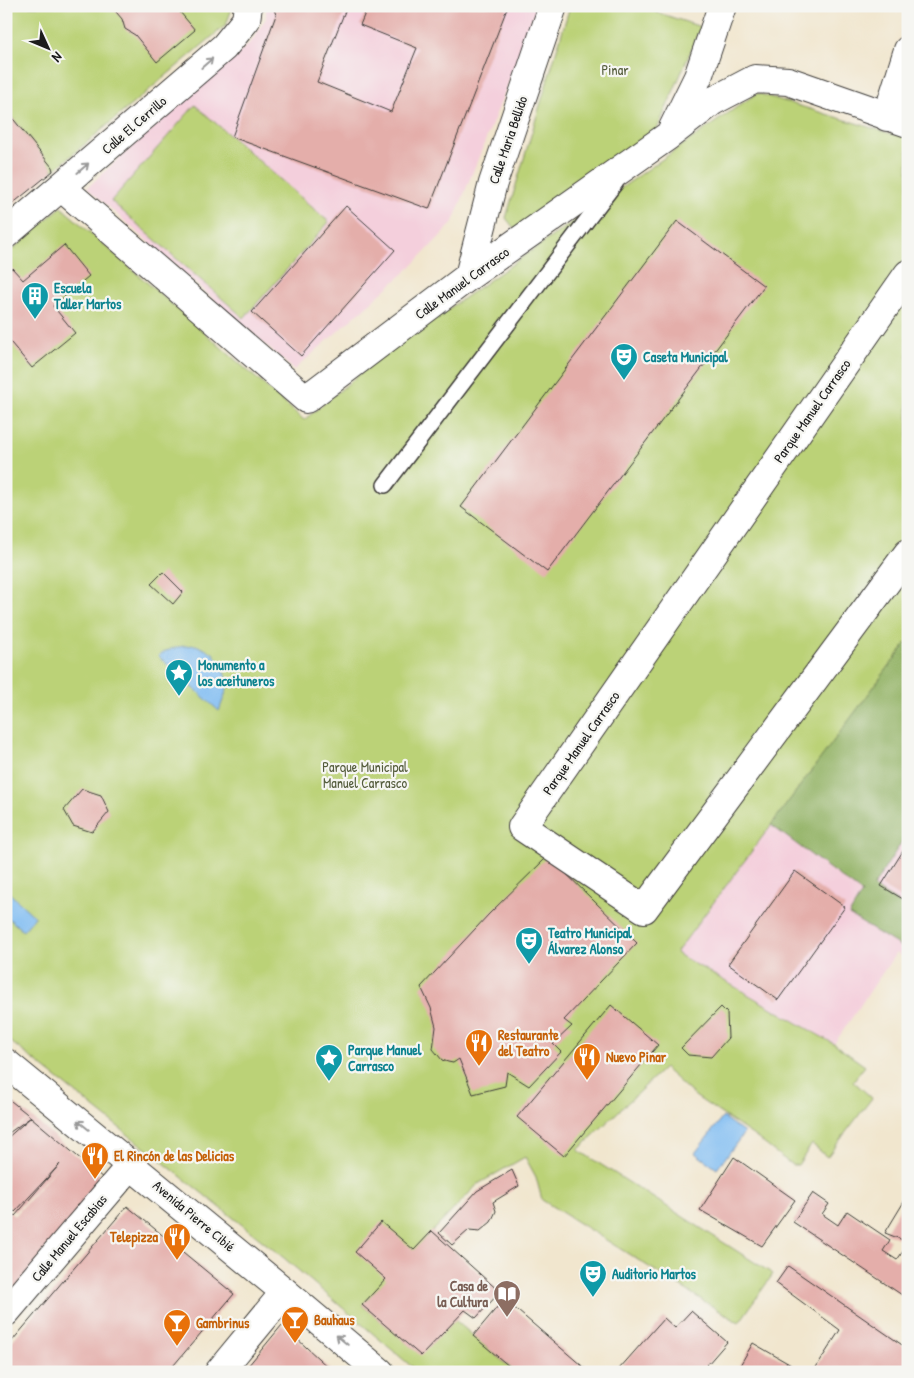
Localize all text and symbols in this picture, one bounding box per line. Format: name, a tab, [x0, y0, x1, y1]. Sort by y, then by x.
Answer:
north arrow	[22, 22, 72, 72]
text: N	[48, 48, 67, 67]
one-way arrow	[200, 57, 213, 68]
park label: Pinar	[601, 60, 629, 79]
street label: Calle El Cerrillo	[97, 91, 170, 158]
street label: Calle Maria Bellido	[484, 93, 532, 186]
one-way arrow	[76, 163, 89, 174]
street label: Calle Manuel Carrasco	[411, 242, 513, 323]
place label: Escuela Taller Martos	[53, 278, 122, 313]
building icon: Escuela Taller Martos	[20, 281, 50, 320]
theatre icon: Caseta Municipal	[609, 342, 639, 381]
place label: Caseta Municipal	[643, 347, 728, 368]
street label: Parque Manuel Carrasco	[769, 355, 856, 467]
place label: Monumento a los aceituneros	[198, 655, 275, 690]
place icon: Monumento a los aceituneros	[164, 658, 194, 697]
street label: Parque Manuel Carrasco	[538, 687, 625, 799]
park label: Parque Municipal Manuel Carrasco	[322, 757, 408, 792]
place label: Teatro Municipal Álvarez Alonso	[547, 923, 632, 958]
theatre icon: Teatro Municipal Álvarez Alonso	[514, 926, 544, 965]
place label: Restaurante del Teatro	[498, 1025, 559, 1060]
restaurant icon: Restaurante del Teatro	[464, 1028, 494, 1067]
place label: Parque Manuel Carrasco	[348, 1040, 422, 1075]
restaurant icon: Nuevo Pinar	[572, 1042, 602, 1081]
place icon: Parque Manuel Carrasco	[314, 1043, 344, 1082]
place label: Nuevo Pinar	[606, 1047, 667, 1066]
one-way arrow	[76, 1119, 89, 1130]
restaurant icon: El Rincón de las Delicias	[80, 1141, 110, 1180]
place label: El Rincón de las Delicias	[114, 1146, 235, 1165]
street label: Avenida Pierre Cibié	[149, 1176, 240, 1256]
street label: Calle Manuel Escabias	[26, 1190, 111, 1285]
restaurant icon: Telepizza	[162, 1222, 192, 1261]
place label: Telepizza	[109, 1227, 159, 1248]
theatre icon: Auditorio Martos	[578, 1259, 608, 1298]
place label: Auditorio Martos	[612, 1264, 697, 1283]
place label: Casa de la Cultura	[437, 1276, 488, 1311]
library icon: Casa de la Cultura	[492, 1279, 522, 1318]
bar icon: Bauhaus	[280, 1305, 310, 1344]
bar icon: Gambrinus	[162, 1308, 192, 1347]
place label: Bauhaus	[314, 1310, 355, 1329]
place label: Gambrinus	[196, 1313, 250, 1332]
one-way arrow	[336, 1335, 349, 1346]

